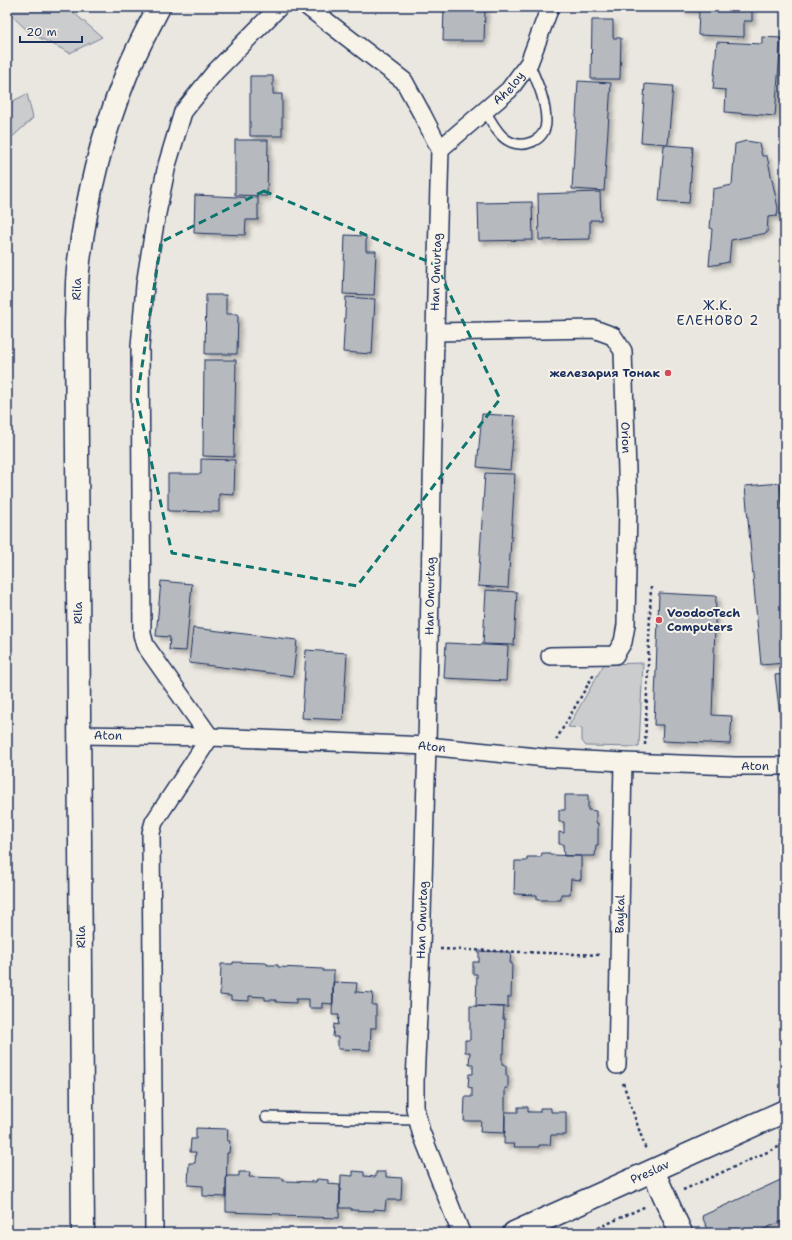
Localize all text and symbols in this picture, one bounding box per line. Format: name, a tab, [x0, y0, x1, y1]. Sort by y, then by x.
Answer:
scale bar	[20, 18, 82, 44]
text: 20 m	[26, 24, 57, 40]
street label: Aheloy	[489, 68, 528, 108]
street label: Han Omurtag	[427, 233, 445, 311]
street label: Rila	[69, 277, 85, 300]
district label: Ж.К. ЕЛЕНОВО 2	[677, 297, 759, 329]
place label: железария Тонак	[549, 365, 660, 381]
marker: железария Тонак	[663, 368, 673, 378]
street label: Orion	[617, 422, 634, 454]
street label: Han Omurtag	[421, 557, 439, 635]
street label: Rila	[70, 601, 86, 624]
place label: VoodooTech Computers	[667, 605, 740, 635]
marker: VoodooTech Computers	[654, 615, 664, 625]
street label: Aton	[94, 727, 122, 744]
street label: Aton	[417, 738, 447, 756]
street label: Aton	[741, 758, 769, 774]
street label: Han Omurtag	[413, 881, 431, 959]
street label: Baykal	[612, 894, 628, 934]
street label: Rila	[73, 925, 89, 948]
street label: Preslav	[628, 1156, 672, 1188]

